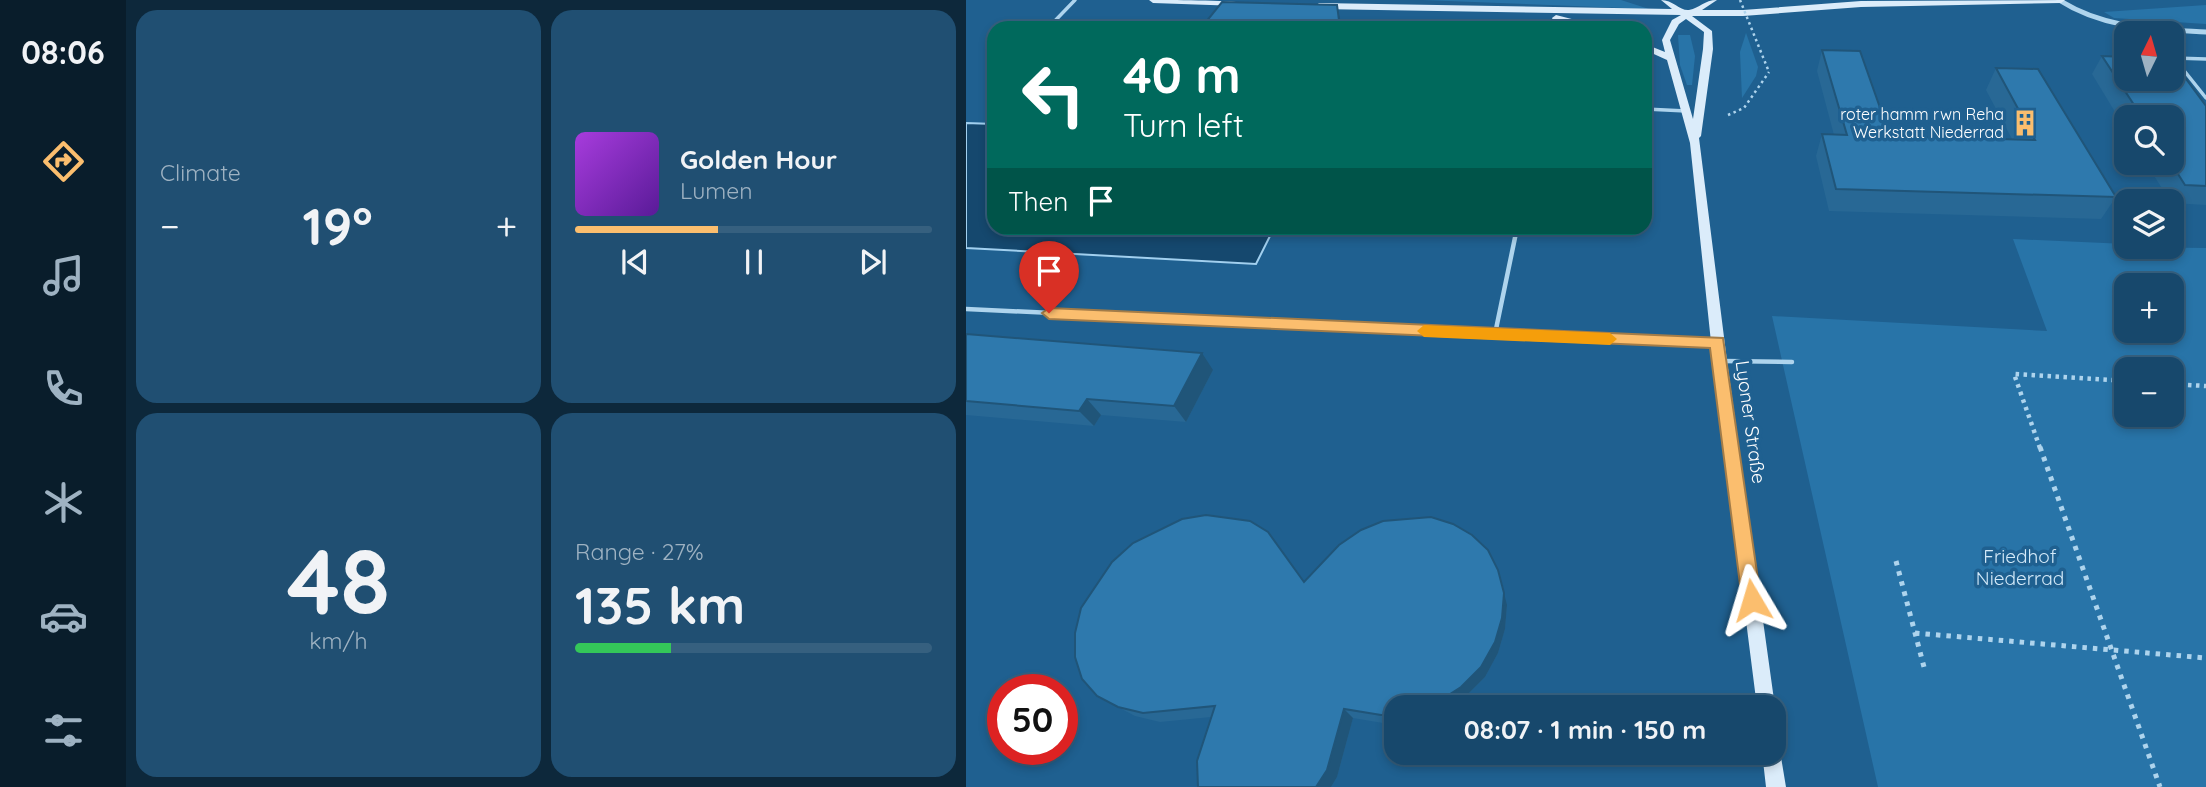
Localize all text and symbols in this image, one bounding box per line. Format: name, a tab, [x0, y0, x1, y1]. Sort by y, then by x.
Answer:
north arrow	[2114, 21, 2184, 91]
map controls	[2114, 21, 2184, 427]
text: 08:06	[21, 32, 105, 72]
text: 40 m	[1123, 44, 1241, 105]
icon: left	[1008, 49, 1099, 140]
place label: roter hamm rwn Reha Werkstatt Niederrad	[1840, 104, 2004, 142]
text: Turn left	[1123, 105, 1244, 145]
button: search	[2114, 105, 2184, 175]
building icon: roter hamm rwn Reha Werkstatt Niederrad	[2010, 108, 2040, 138]
icon: directions	[39, 137, 88, 186]
text: Golden Hour	[680, 143, 837, 176]
text: Climate	[160, 158, 241, 187]
text: Lumen	[680, 176, 753, 205]
icon: arrive	[1082, 182, 1120, 220]
text: Then	[1008, 185, 1068, 218]
button: layers	[2114, 189, 2184, 259]
text: 19°	[303, 193, 373, 258]
text: −	[160, 202, 180, 250]
text: +	[496, 202, 517, 250]
pin	[1019, 241, 1079, 313]
icon: previous	[616, 243, 654, 281]
icon: pause	[735, 243, 773, 281]
icon: next	[854, 243, 892, 281]
icon: music	[39, 251, 88, 300]
icon: arrive	[1030, 252, 1068, 290]
button: +	[2114, 273, 2184, 343]
button: −	[2114, 357, 2184, 427]
street label: Lyoner Straße	[1730, 359, 1772, 485]
icon: phone	[39, 364, 88, 413]
icon: climate	[39, 478, 88, 527]
text: 48	[287, 523, 390, 637]
text: Range · 27%	[575, 537, 704, 566]
park label: Friedhof Niederrad	[1976, 544, 2064, 590]
position arrow	[1715, 563, 1789, 637]
text: 135 km	[575, 572, 745, 637]
icon: car	[39, 592, 88, 641]
text: km/h	[309, 626, 368, 655]
speed limit sign: 50	[987, 674, 1078, 765]
icon: filters	[39, 706, 88, 755]
text: 08:07 · 1 min · 150 m	[1464, 713, 1706, 746]

